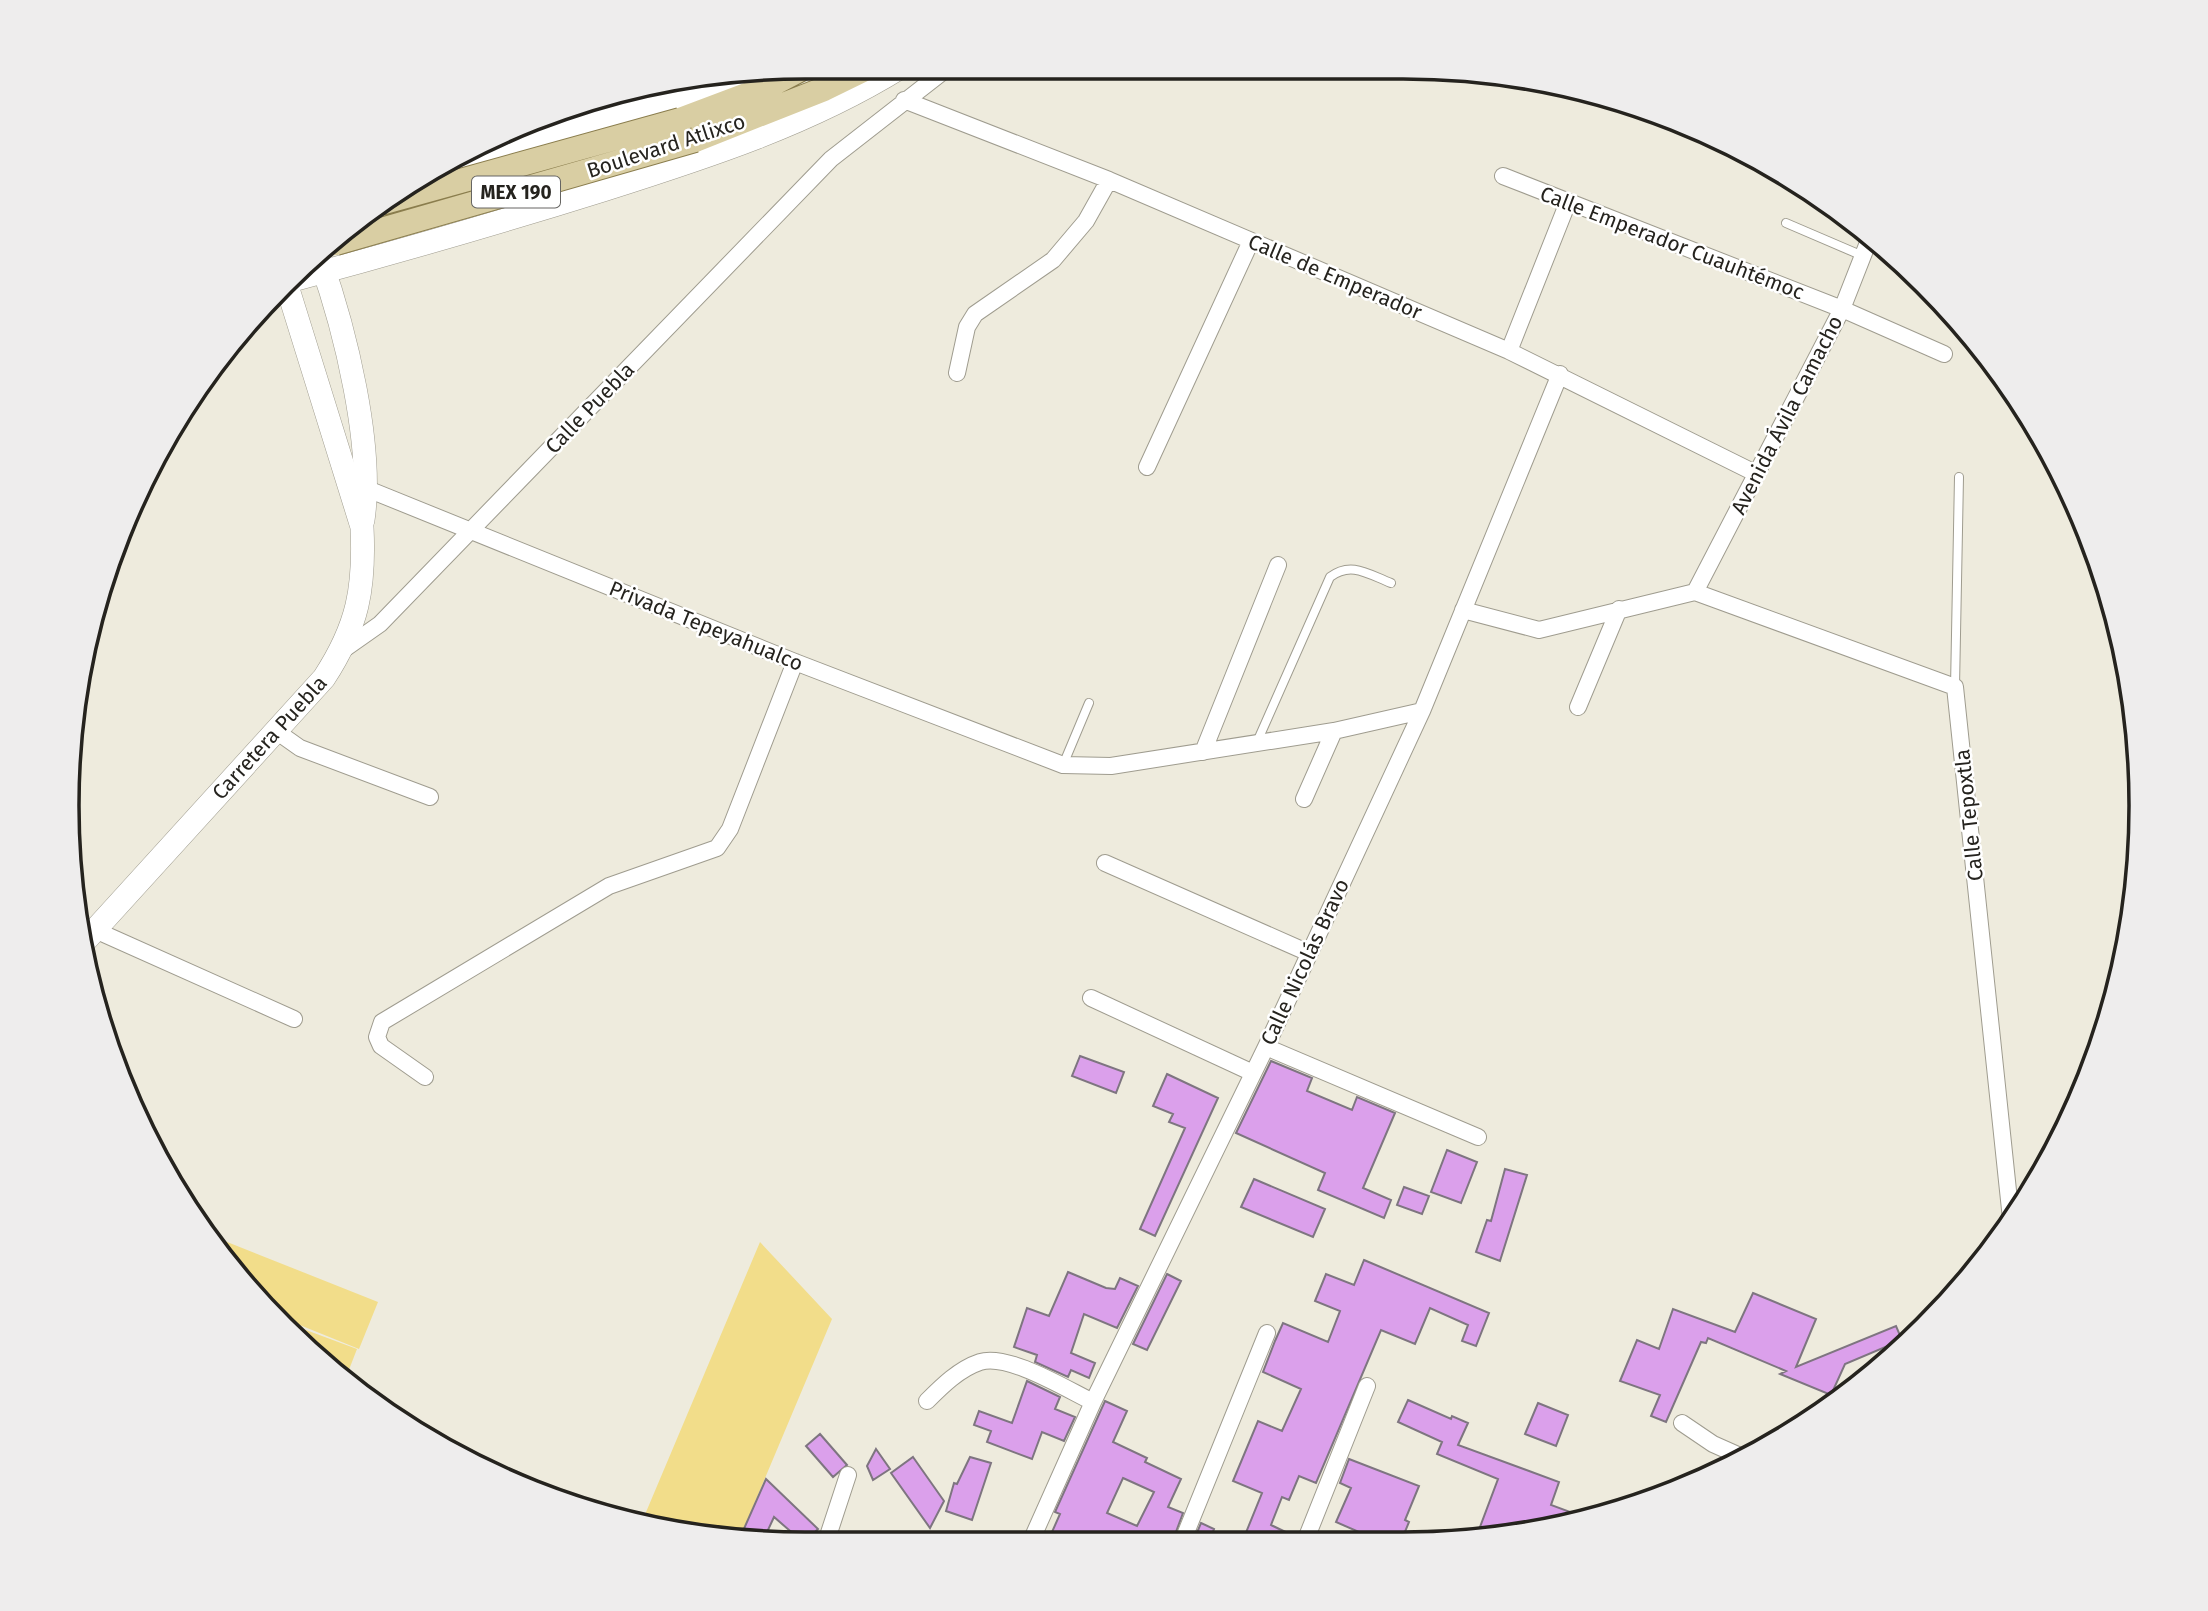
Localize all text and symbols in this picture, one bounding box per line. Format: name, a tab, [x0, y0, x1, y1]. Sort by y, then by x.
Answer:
street label: Boulevard Atlixco	[583, 108, 749, 184]
road number: MEX 190	[472, 176, 560, 208]
street label: Calle Emperador Cuauhtémoc	[1536, 181, 1808, 305]
street label: Calle de Emperador	[1244, 229, 1426, 325]
street label: Avenida Ávila Camacho	[1726, 311, 1848, 519]
street label: Calle Puebla	[540, 357, 640, 459]
street label: Privada Tepeyahualco	[605, 575, 807, 677]
street label: Carretera Puebla	[207, 670, 333, 805]
street label: Calle Tepoxtla	[1949, 748, 1989, 882]
street label: Calle Nicolás Bravo	[1255, 875, 1355, 1049]

